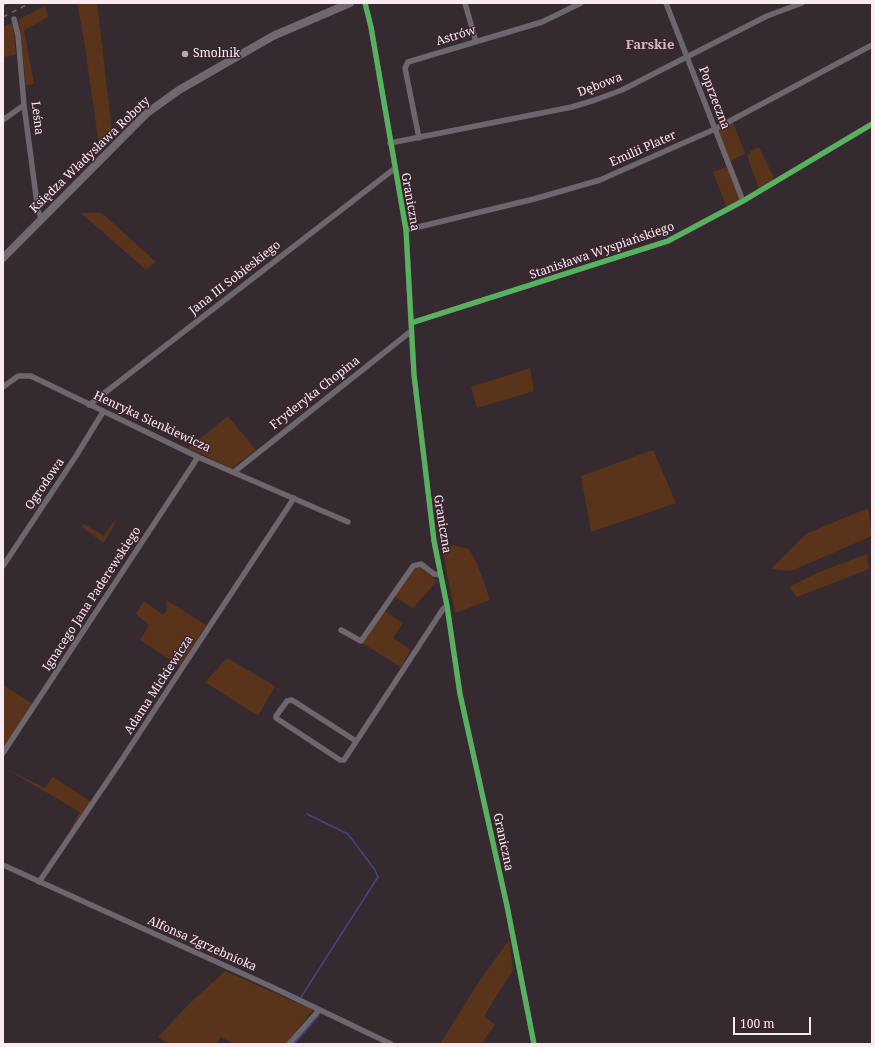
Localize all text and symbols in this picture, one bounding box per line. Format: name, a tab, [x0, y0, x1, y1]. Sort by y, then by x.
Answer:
street label: Astrów	[434, 23, 478, 49]
district label: Farskie	[626, 37, 674, 53]
place label: Smolnik	[193, 47, 240, 61]
marker: Smolnik	[180, 49, 190, 59]
street label: Poprzeczna	[695, 64, 733, 132]
street label: Dębowa	[576, 70, 624, 100]
street label: Księdza Władysława Roboty	[27, 94, 153, 216]
street label: Leśna	[28, 100, 46, 136]
street label: Emilii Plater	[608, 128, 678, 170]
street label: Graniczna	[398, 172, 422, 232]
street label: Stanisława Wyspiańskiego	[528, 219, 676, 283]
street label: Jana III Sobieskiego	[186, 238, 284, 318]
street label: Fryderyka Chopina	[267, 353, 363, 433]
street label: Henryka Sienkiewicza	[91, 388, 213, 456]
street label: Ogrodowa	[22, 455, 68, 513]
street label: Graniczna	[430, 494, 454, 554]
street label: Ignacego Jana Paderewskiego	[40, 524, 144, 674]
street label: Adama Mickiewicza	[122, 633, 196, 737]
street label: Graniczna	[490, 812, 516, 872]
street label: Alfonsa Zgrzebnioka	[145, 913, 259, 975]
scale bar	[735, 1009, 813, 1035]
text: 100 m	[740, 1015, 775, 1032]

